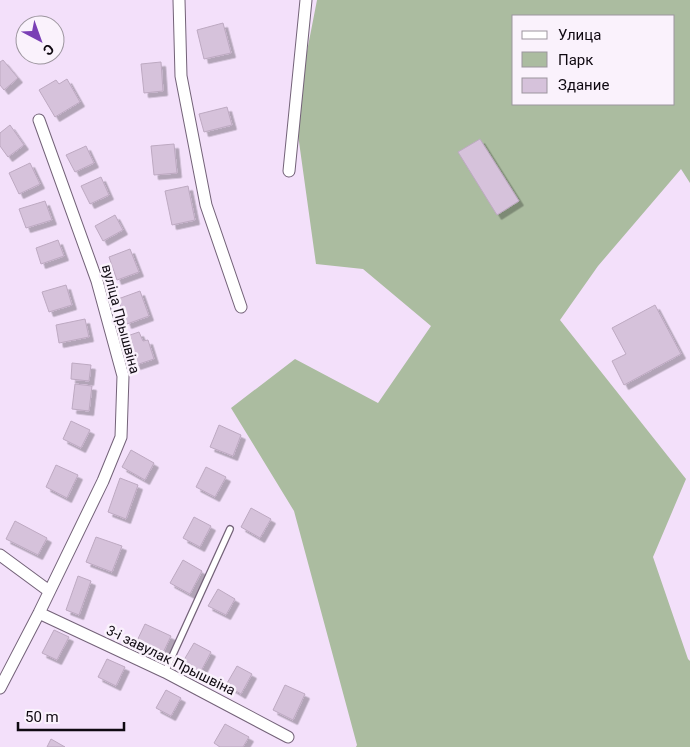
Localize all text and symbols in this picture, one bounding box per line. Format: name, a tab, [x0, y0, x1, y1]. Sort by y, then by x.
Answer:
north arrow	[15, 15, 65, 65]
legend	[512, 15, 675, 105]
text: Улица	[558, 26, 601, 44]
text: С	[40, 41, 57, 59]
text: Парк	[558, 51, 593, 69]
text: Здание	[558, 76, 609, 94]
street label: вуліца Прышвіна	[99, 263, 143, 375]
street label: 3-і завулак Прышвіна	[104, 622, 238, 698]
scale bar	[18, 700, 124, 732]
text: 50 m	[25, 708, 59, 726]

